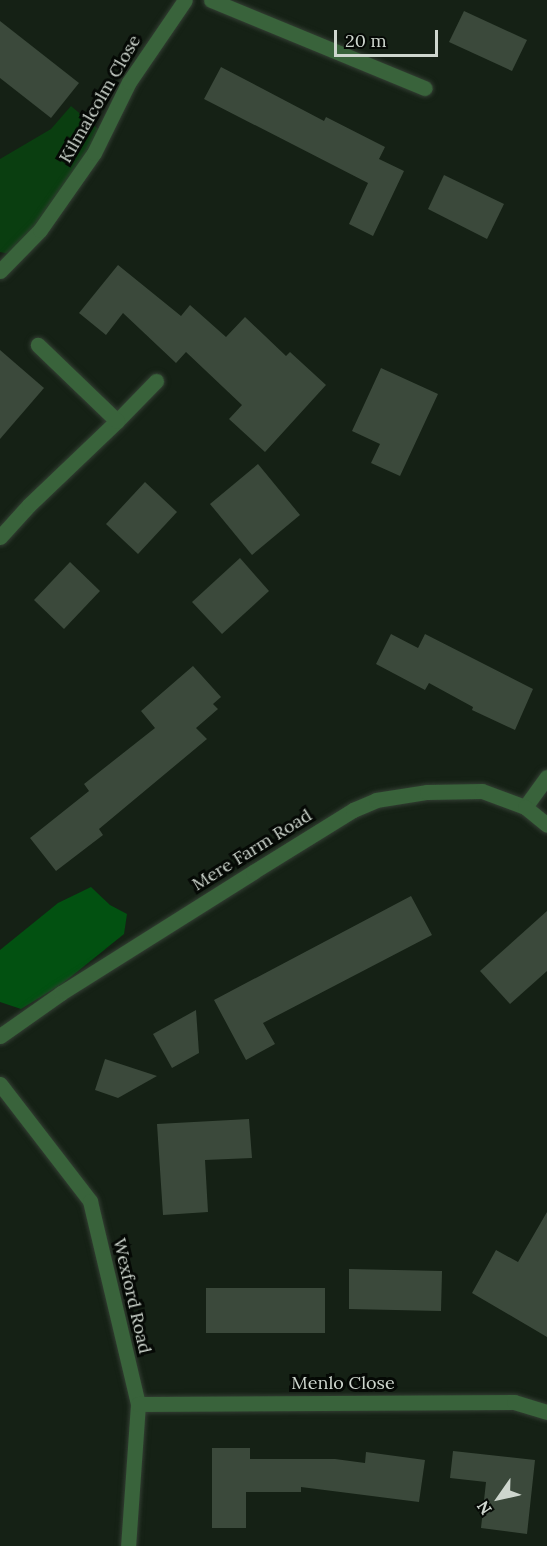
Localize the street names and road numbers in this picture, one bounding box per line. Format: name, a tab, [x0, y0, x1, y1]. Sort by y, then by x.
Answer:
street label: Kilmalcolm Close	[55, 31, 145, 167]
street label: Mere Farm Road	[188, 805, 316, 895]
street label: Wexford Road	[108, 1236, 156, 1356]
street label: Menlo Close	[291, 1372, 395, 1394]

